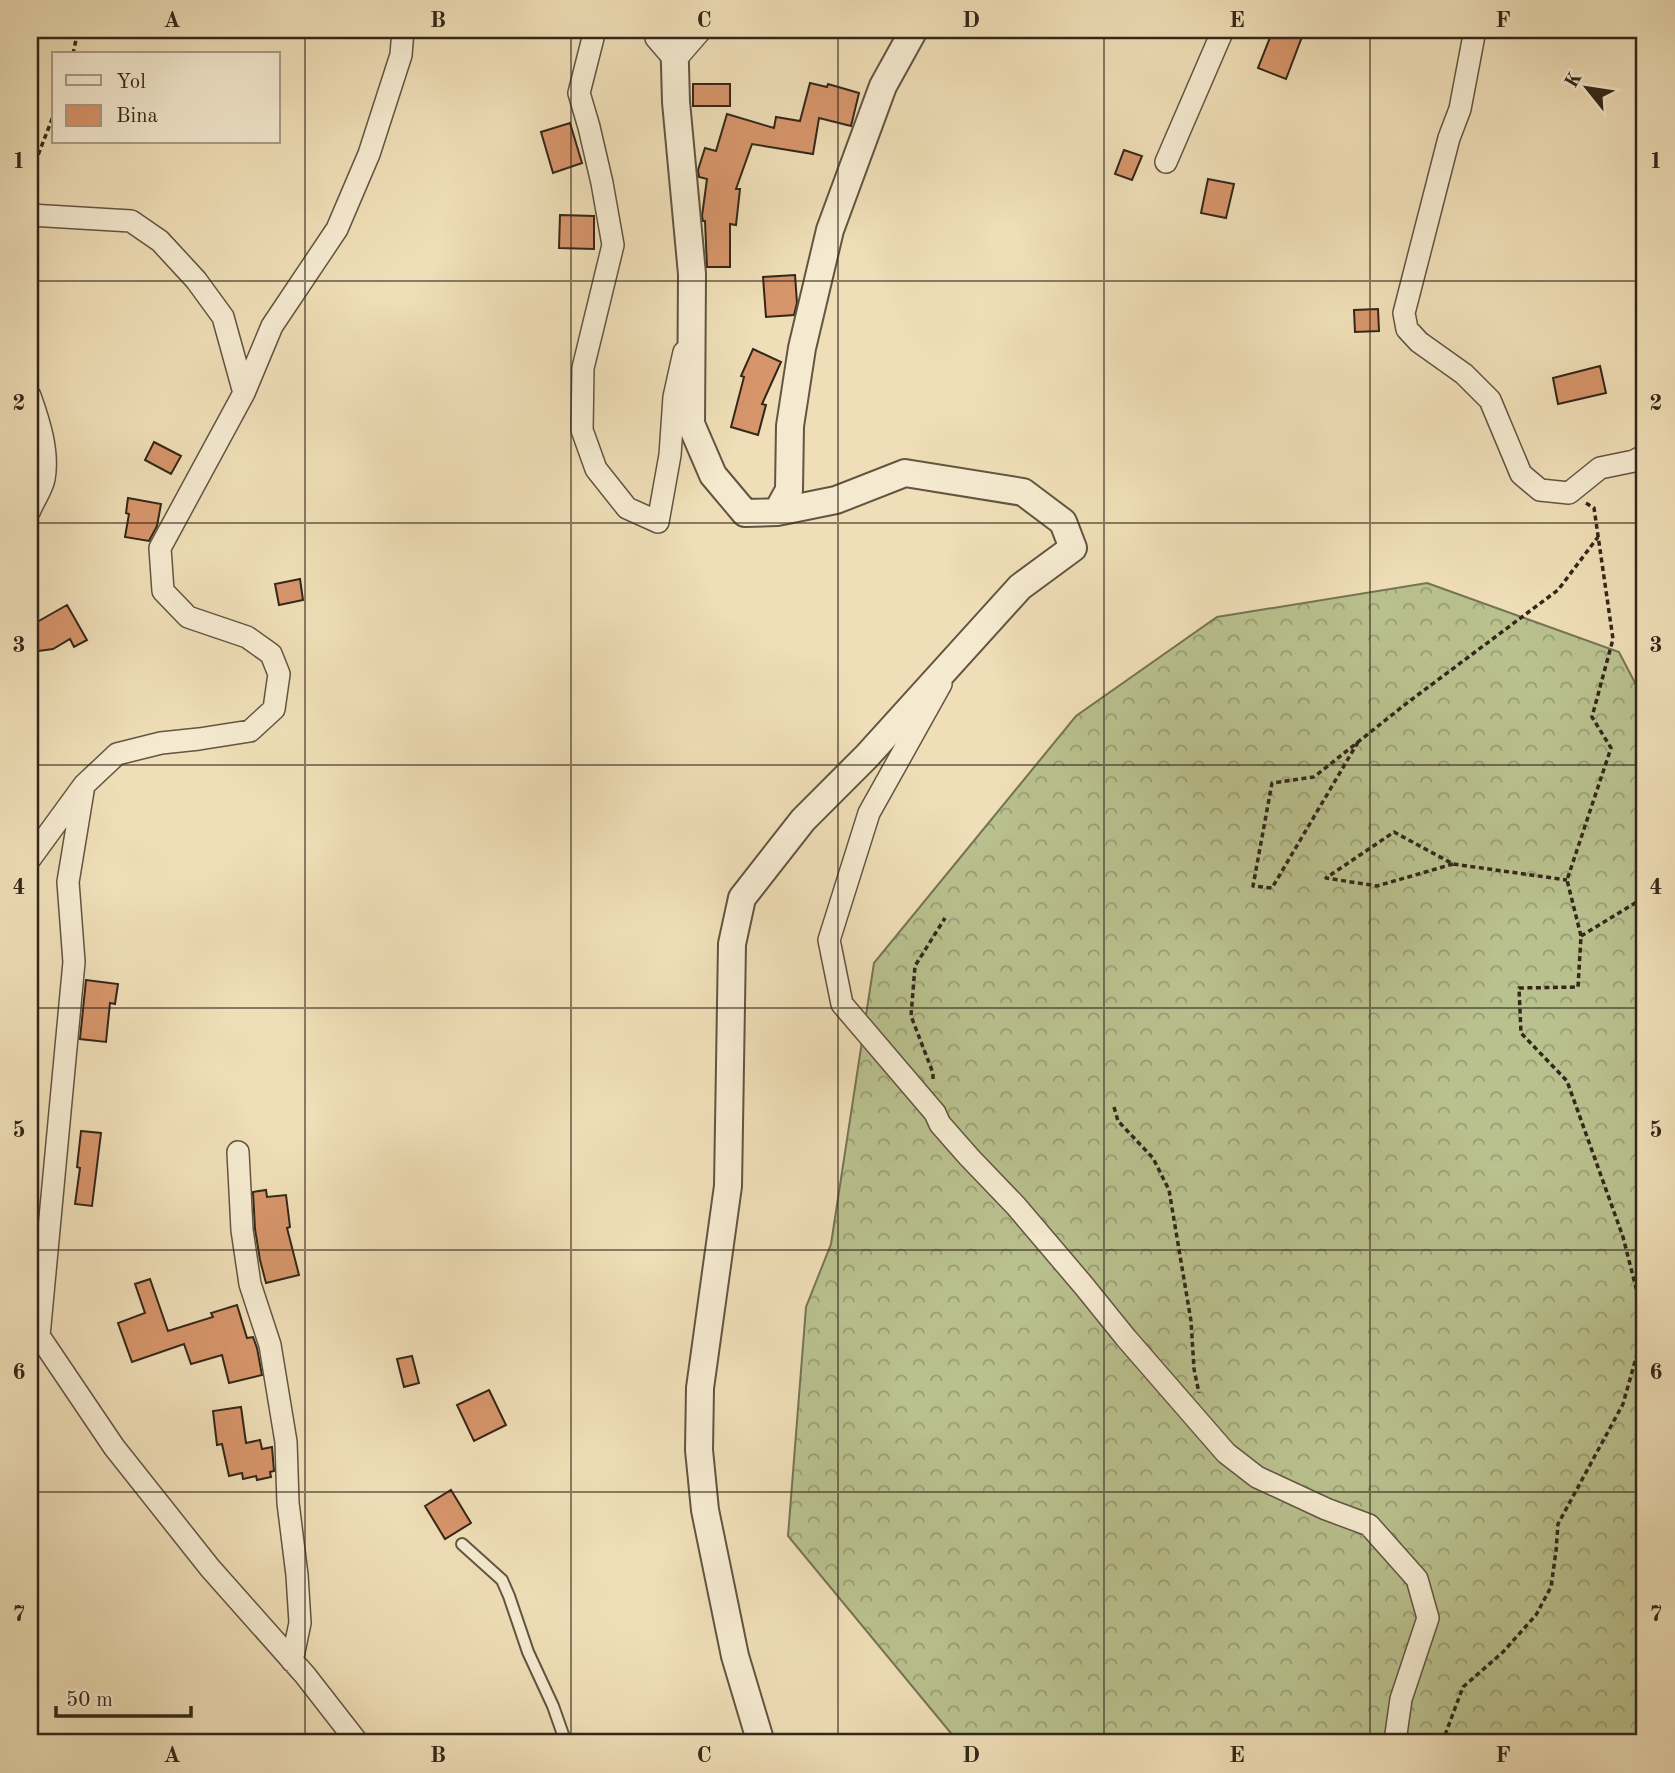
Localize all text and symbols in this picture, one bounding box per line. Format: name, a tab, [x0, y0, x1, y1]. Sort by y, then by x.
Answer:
text: A	[163, 9, 181, 32]
text: B	[430, 9, 446, 32]
text: C	[696, 9, 712, 32]
text: D	[962, 9, 980, 32]
text: E	[1229, 9, 1245, 32]
text: F	[1495, 9, 1511, 32]
legend	[52, 52, 280, 144]
north arrow	[1552, 52, 1622, 122]
text: K	[1563, 69, 1587, 92]
text: Yol	[116, 72, 146, 93]
text: Bina	[116, 106, 158, 127]
text: 1	[12, 150, 26, 173]
text: 1	[1649, 150, 1663, 173]
text: 2	[12, 392, 26, 415]
text: 2	[1649, 392, 1663, 415]
text: 3	[12, 634, 26, 657]
text: 3	[1649, 634, 1663, 657]
text: 4	[12, 876, 26, 899]
text: 4	[1649, 876, 1663, 899]
text: 5	[12, 1119, 26, 1142]
text: 5	[1649, 1119, 1663, 1142]
text: 6	[12, 1361, 26, 1384]
text: 6	[1649, 1361, 1663, 1384]
text: 7	[12, 1603, 26, 1626]
text: 7	[1649, 1603, 1663, 1626]
scale bar	[56, 1675, 191, 1719]
text: 50 m	[66, 1690, 113, 1711]
text: A	[163, 1744, 181, 1767]
text: B	[430, 1744, 446, 1767]
text: C	[696, 1744, 712, 1767]
text: D	[962, 1744, 980, 1767]
text: E	[1229, 1744, 1245, 1767]
text: F	[1495, 1744, 1511, 1767]

